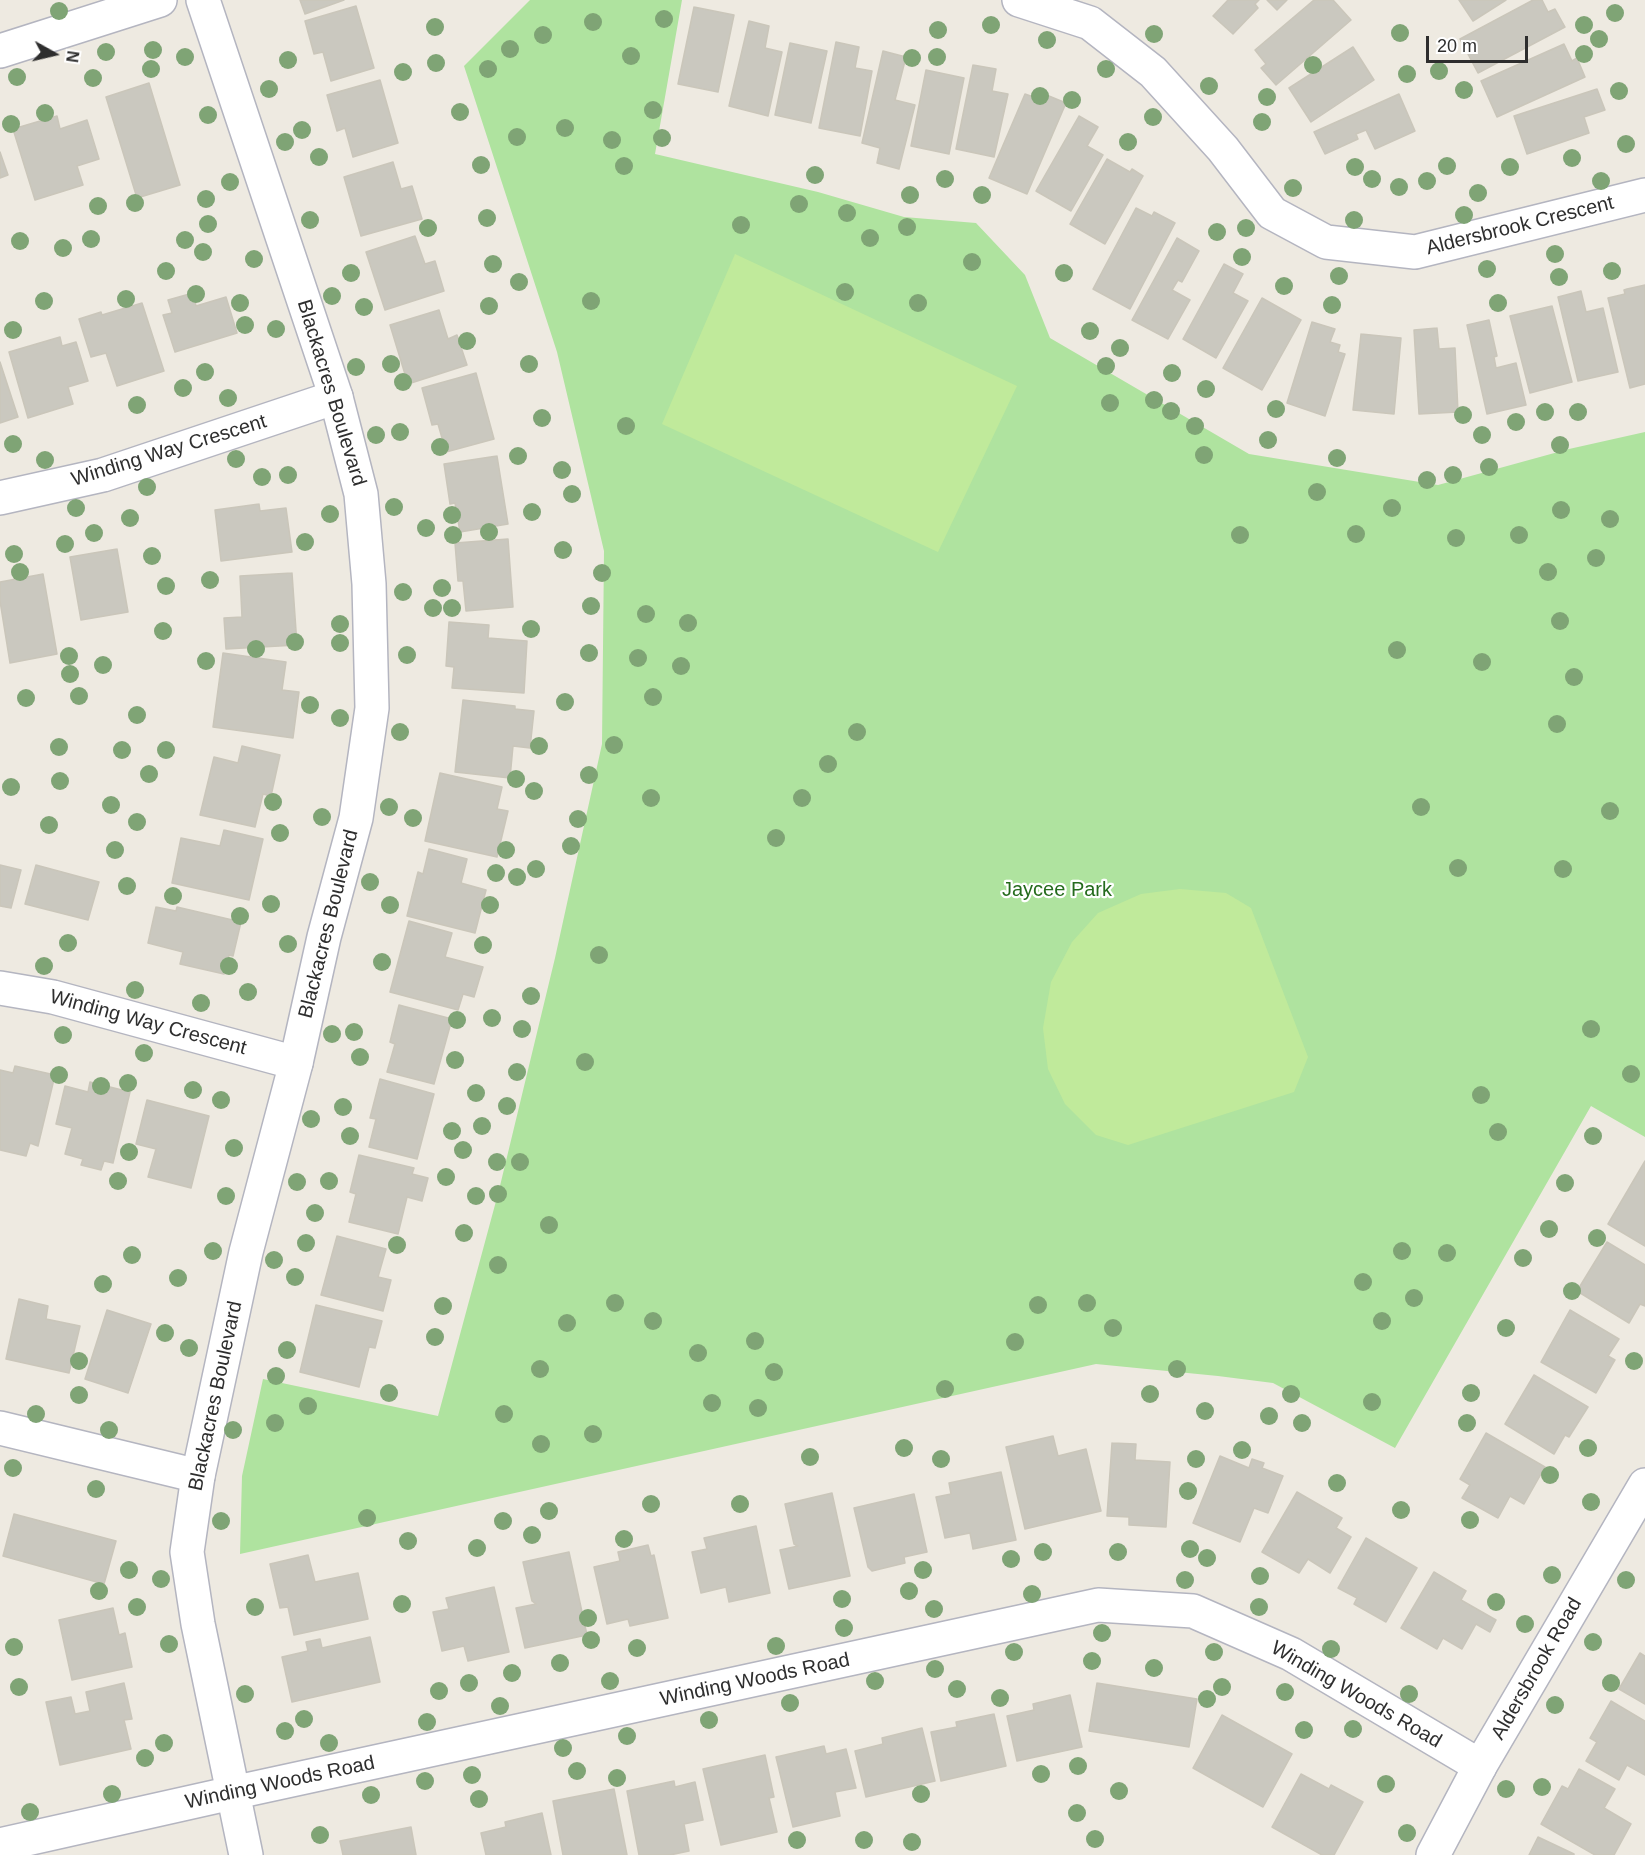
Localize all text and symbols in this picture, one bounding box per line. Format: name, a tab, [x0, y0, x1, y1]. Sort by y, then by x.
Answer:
north arrow	[24, 24, 84, 84]
scale bar	[1429, 24, 1531, 62]
text: 20 m	[1437, 36, 1477, 56]
text: N	[63, 50, 82, 63]
street label: Aldersbrook Crescent	[1424, 191, 1616, 261]
street label: Blackacres Boulevard	[291, 297, 371, 489]
street label: Winding Way Crescent	[69, 410, 269, 492]
street label: Blackacres Boulevard	[294, 827, 364, 1021]
park label: Jaycee Park	[1002, 878, 1112, 902]
street label: Winding Way Crescent	[47, 985, 249, 1061]
street label: Blackacres Boulevard	[184, 1299, 248, 1493]
street label: Aldersbrook Road	[1487, 1594, 1587, 1744]
street label: Winding Woods Road	[1266, 1636, 1446, 1754]
street label: Winding Woods Road	[658, 1648, 852, 1712]
street label: Winding Woods Road	[183, 1751, 377, 1815]

